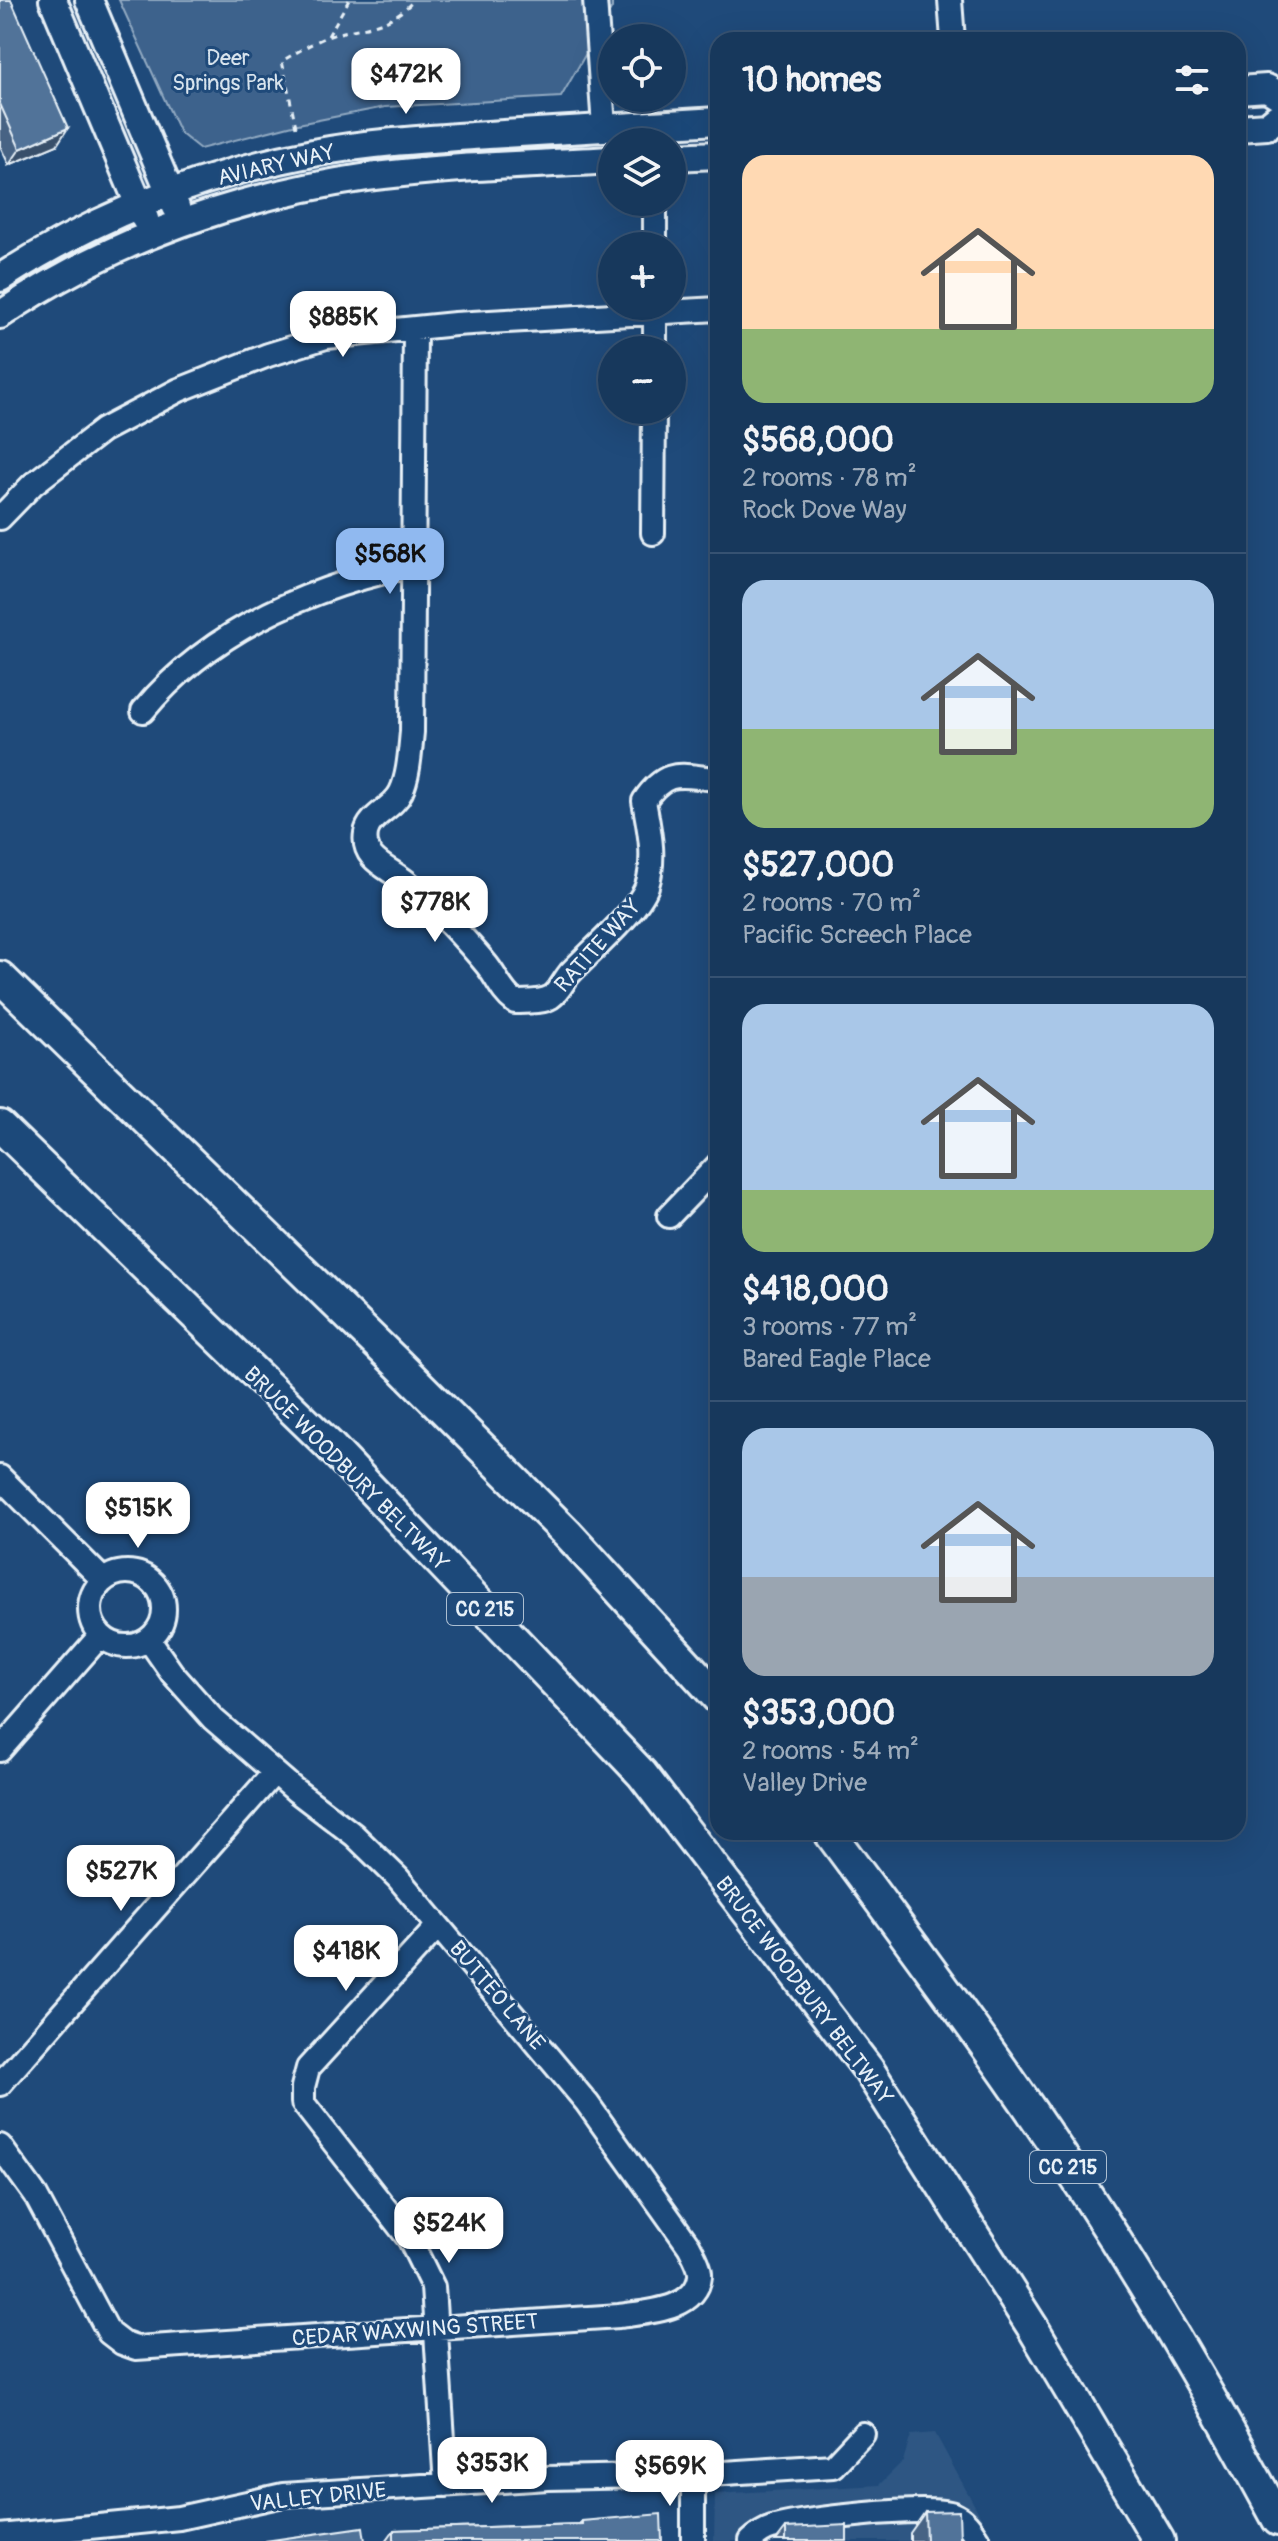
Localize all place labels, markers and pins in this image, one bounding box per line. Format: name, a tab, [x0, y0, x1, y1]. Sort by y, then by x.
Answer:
pin: $472K	[350, 48, 462, 116]
pin: $885K	[287, 291, 399, 359]
pin: $568K	[334, 528, 446, 596]
pin: $778K	[379, 876, 491, 944]
pin: $515K	[82, 1482, 194, 1550]
pin: $527K	[65, 1845, 177, 1913]
pin: $418K	[290, 1925, 402, 1993]
pin: $524K	[393, 2197, 505, 2265]
pin: $353K	[436, 2437, 548, 2505]
pin: $569K	[614, 2440, 726, 2508]

